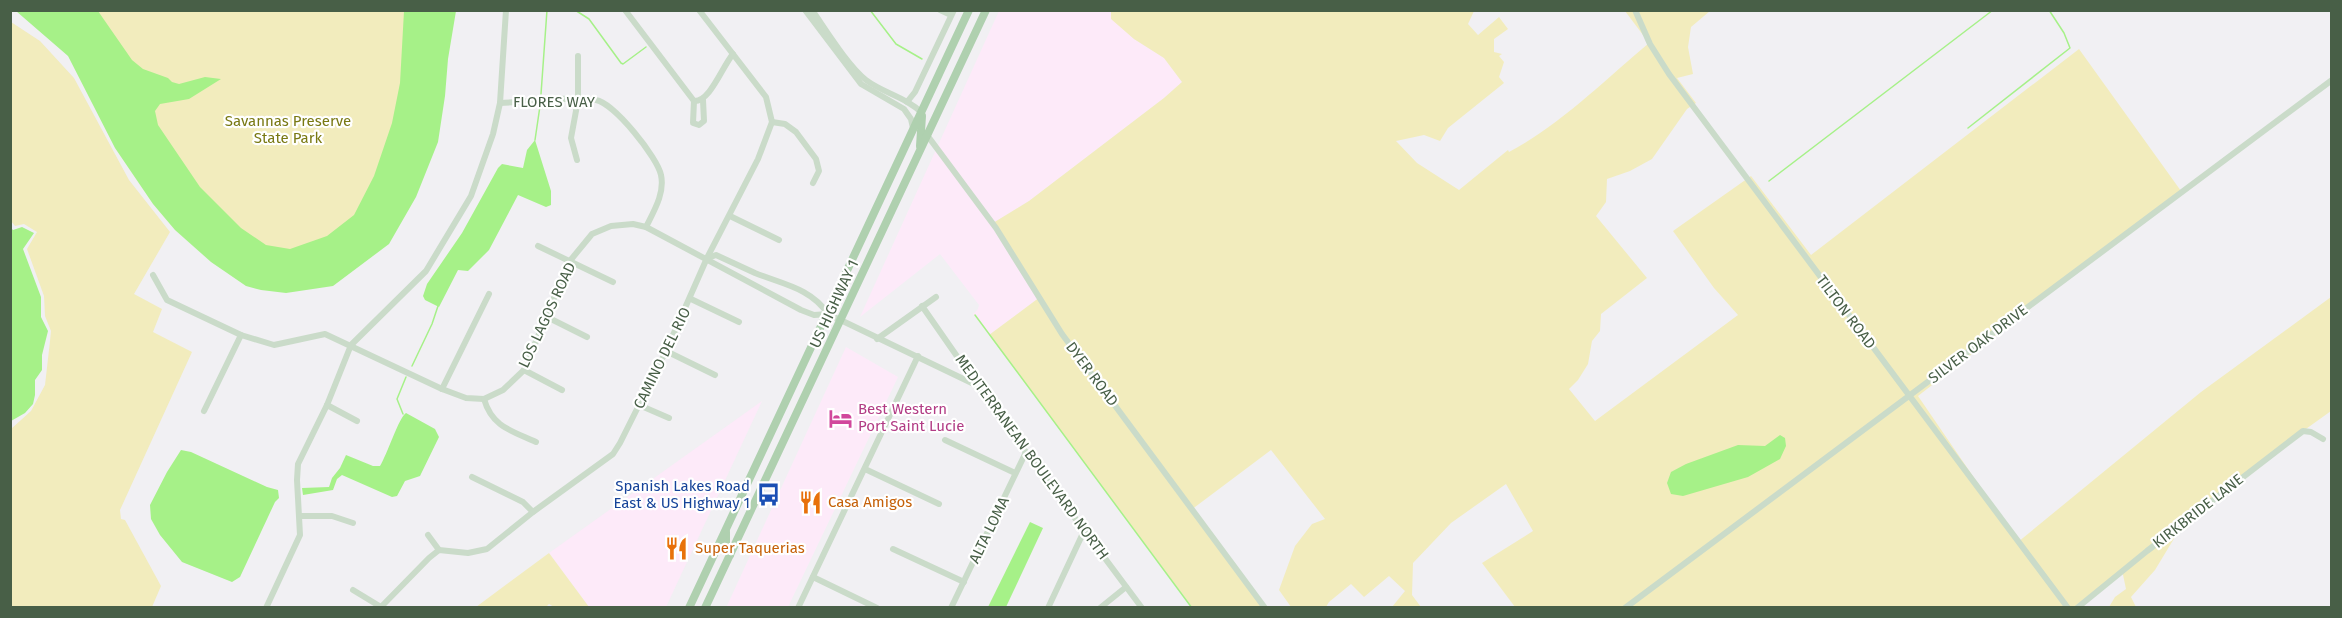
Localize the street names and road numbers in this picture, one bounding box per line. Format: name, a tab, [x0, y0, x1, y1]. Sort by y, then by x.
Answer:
street label: FLORES WAY	[513, 93, 596, 111]
street label: US HIGHWAY 1	[806, 257, 862, 351]
street label: LOS LAGOS ROAD	[515, 259, 579, 371]
street label: TILTON ROAD	[1812, 272, 1880, 352]
street label: SILVER OAK DRIVE	[1925, 301, 2031, 387]
street label: CAMINO DEL RIO	[630, 304, 694, 412]
street label: DYER ROAD	[1062, 338, 1122, 410]
street label: MEDITERRANEAN BOULEVARD NORTH	[952, 351, 1112, 563]
street label: KIRKBRIDE LANE	[2149, 470, 2247, 552]
street label: ALTA LOMA	[965, 493, 1013, 566]

